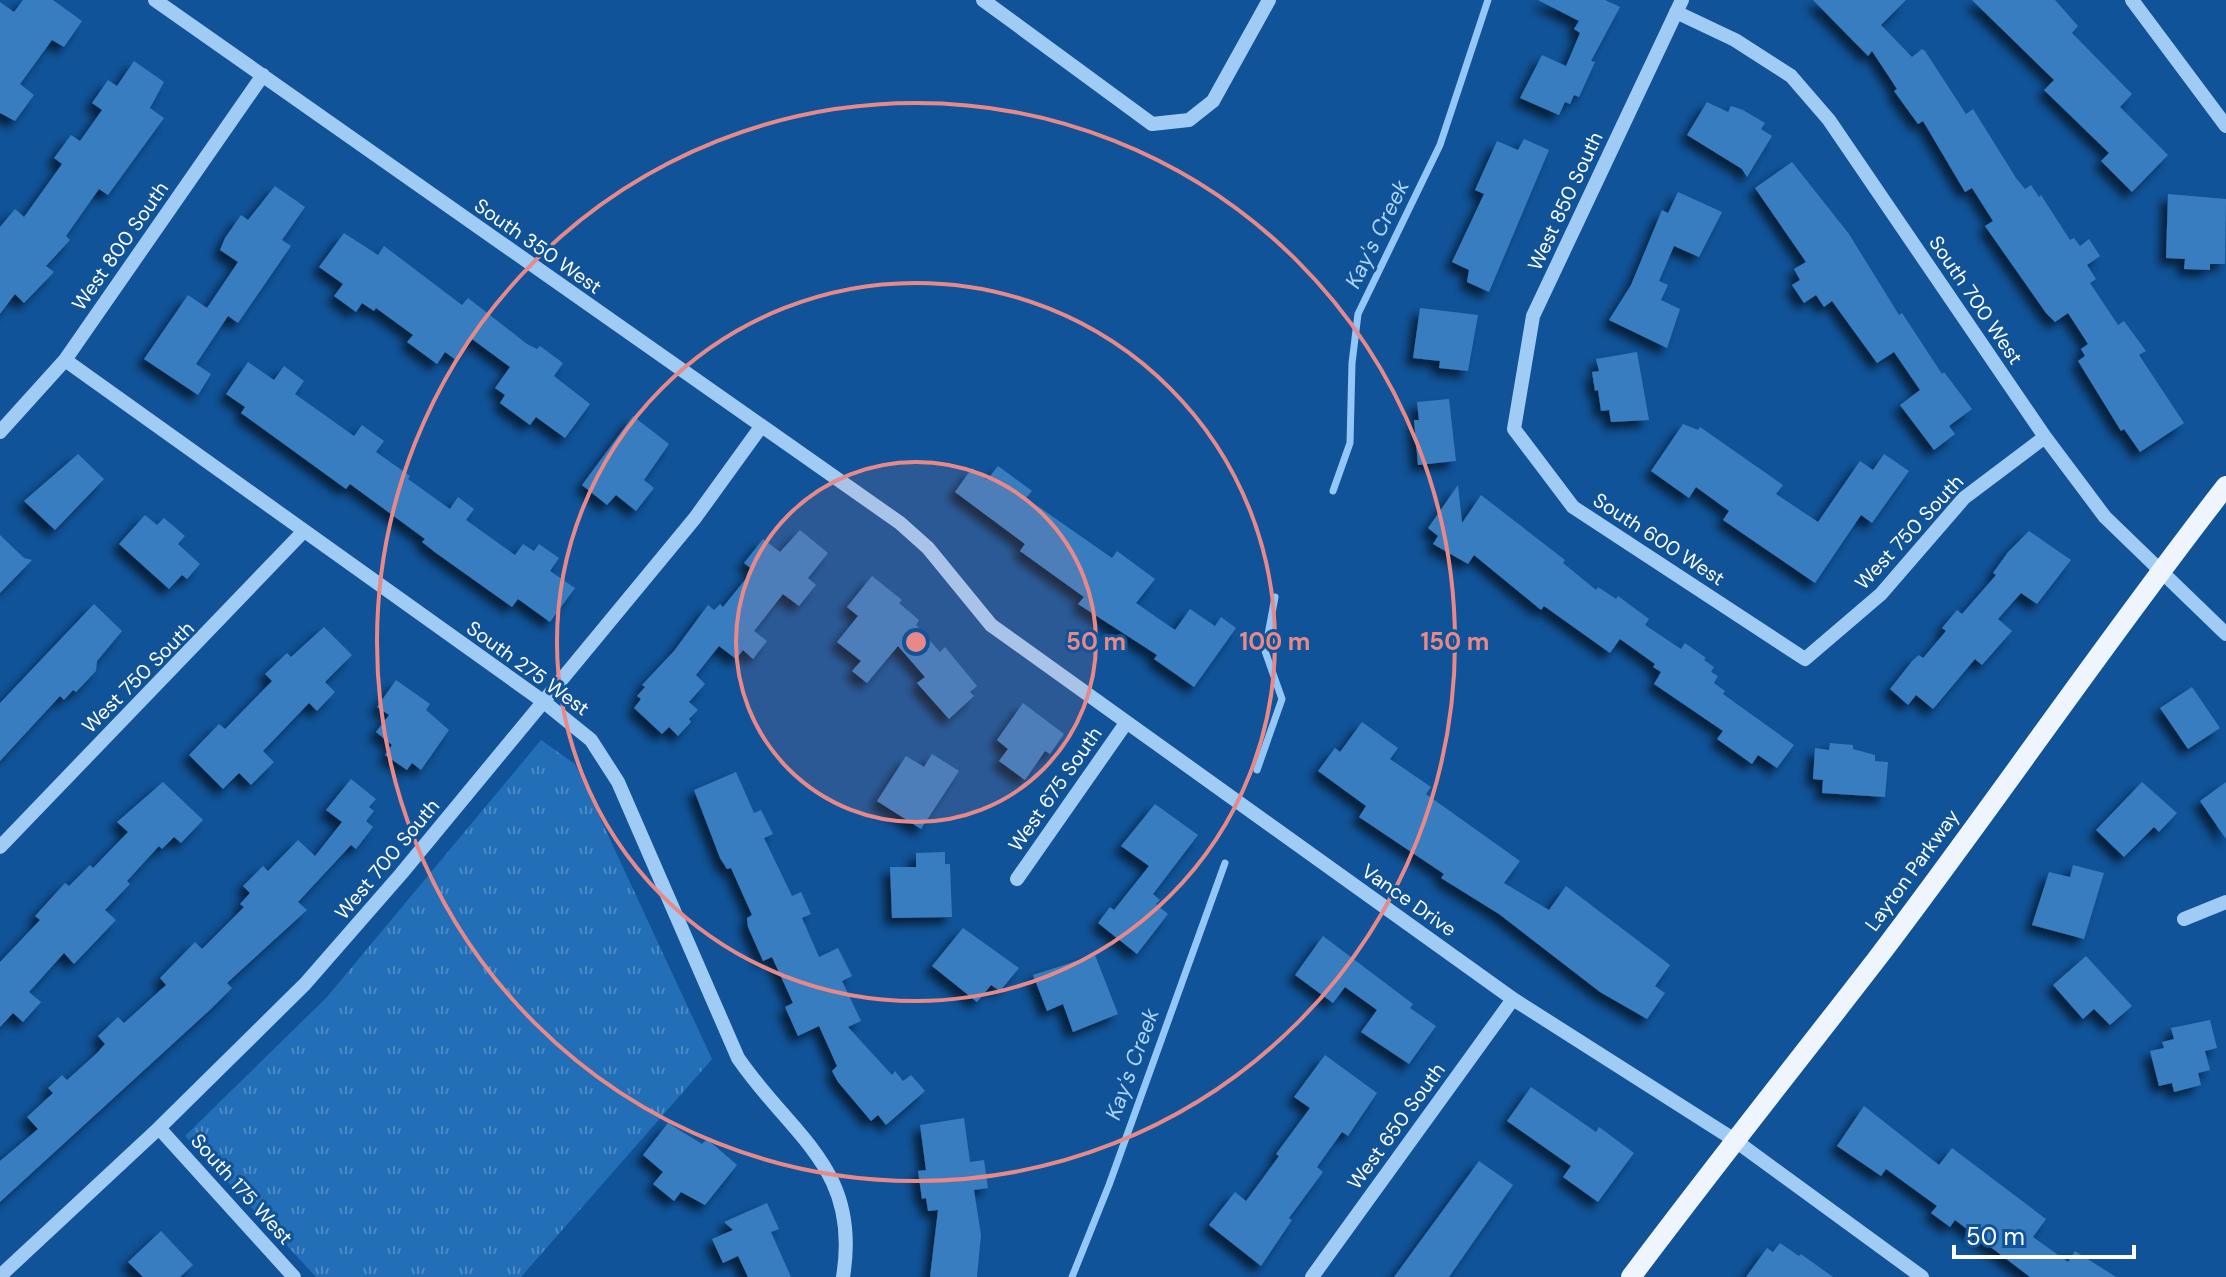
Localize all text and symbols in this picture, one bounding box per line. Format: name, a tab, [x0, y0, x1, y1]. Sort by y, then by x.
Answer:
street label: West 850 South	[1522, 127, 1608, 275]
water label: Kay's Creek	[1338, 174, 1416, 293]
street label: West 800 South	[66, 176, 174, 316]
street label: South 350 West	[469, 192, 607, 300]
street label: South 700 West	[1923, 231, 2029, 369]
street label: West 750 South	[1849, 469, 1969, 595]
street label: South 600 West	[1588, 487, 1730, 591]
street label: West 750 South	[76, 615, 200, 739]
street label: South 275 West	[461, 615, 595, 721]
text: 50 m	[1066, 626, 1126, 657]
text: 100 m	[1240, 626, 1310, 657]
text: 150 m	[1421, 626, 1489, 657]
centre of rings	[902, 628, 930, 656]
street label: West 675 South	[1002, 722, 1108, 856]
street label: West 700 South	[329, 793, 445, 925]
street label: Layton Parkway	[1859, 804, 1965, 936]
street label: Vance Drive	[1356, 858, 1462, 942]
water label: Kay's Creek	[1098, 1003, 1166, 1124]
street label: West 650 South	[1341, 1058, 1451, 1194]
street label: South 175 West	[185, 1128, 299, 1250]
scale bar	[1954, 1209, 2134, 1259]
text: 50 m	[1966, 1221, 2025, 1252]

